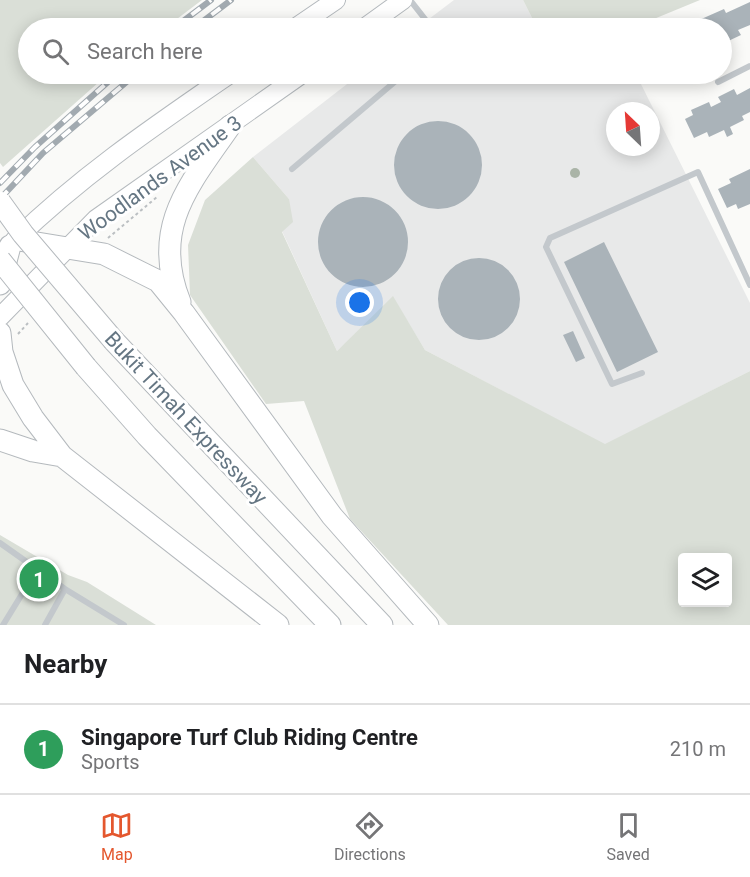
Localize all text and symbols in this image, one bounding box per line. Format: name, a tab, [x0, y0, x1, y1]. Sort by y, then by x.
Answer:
search box	[18, 18, 732, 84]
icon: search	[39, 35, 72, 68]
text: Search here	[87, 39, 203, 64]
north arrow	[606, 102, 660, 156]
street label: Woodlands Avenue 3	[74, 111, 246, 245]
your location	[345, 288, 374, 317]
street label: Bukit Timah Expressway	[100, 327, 272, 509]
map controls	[678, 553, 732, 607]
button: layers	[678, 553, 732, 607]
pin: 1	[20, 556, 58, 602]
text: Nearby	[24, 649, 107, 679]
text: Singapore Turf Club Riding Centre	[81, 725, 418, 750]
text: 1	[38, 737, 49, 761]
text: 210 m	[670, 737, 726, 761]
text: Sports	[81, 750, 140, 774]
tab: Map	[100, 809, 133, 864]
tab: Directions	[334, 809, 406, 864]
tab: Saved	[606, 809, 650, 864]

